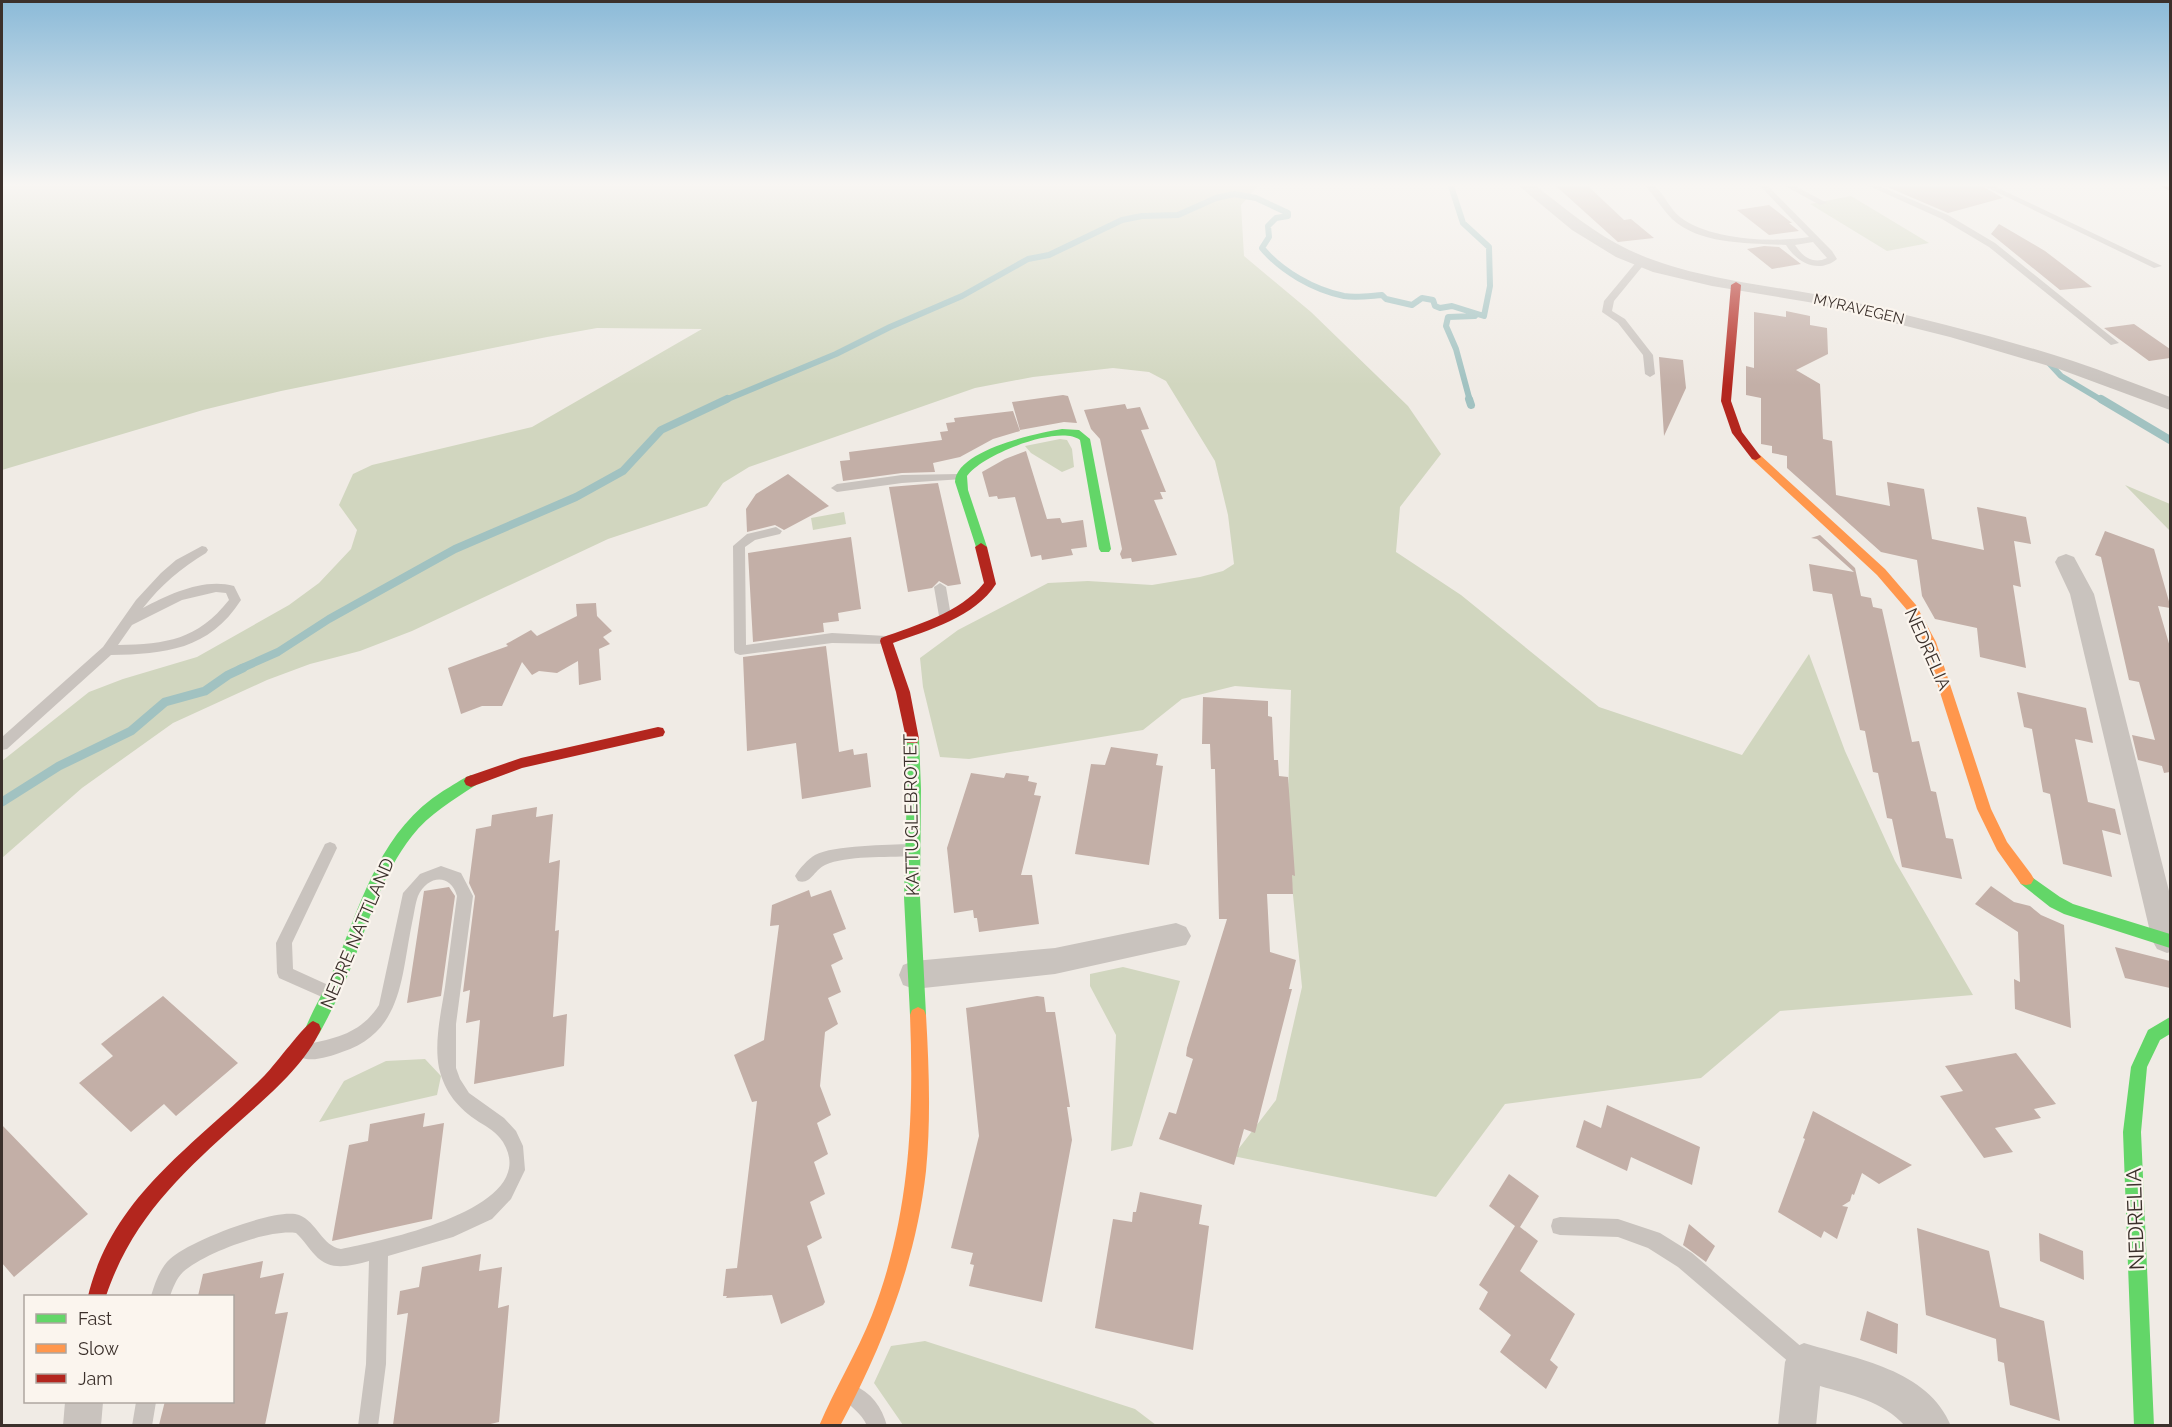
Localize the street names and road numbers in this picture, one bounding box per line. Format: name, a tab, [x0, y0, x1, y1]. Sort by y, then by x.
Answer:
street label: MYRAVEGEN	[1812, 290, 1906, 328]
street label: NEDRELIA	[1901, 605, 1955, 693]
street label: KATTUGLEBROTET	[899, 734, 923, 896]
street label: NEDRE NATTLAND	[316, 855, 398, 1011]
street label: NEDRELIA	[2121, 1168, 2149, 1270]

